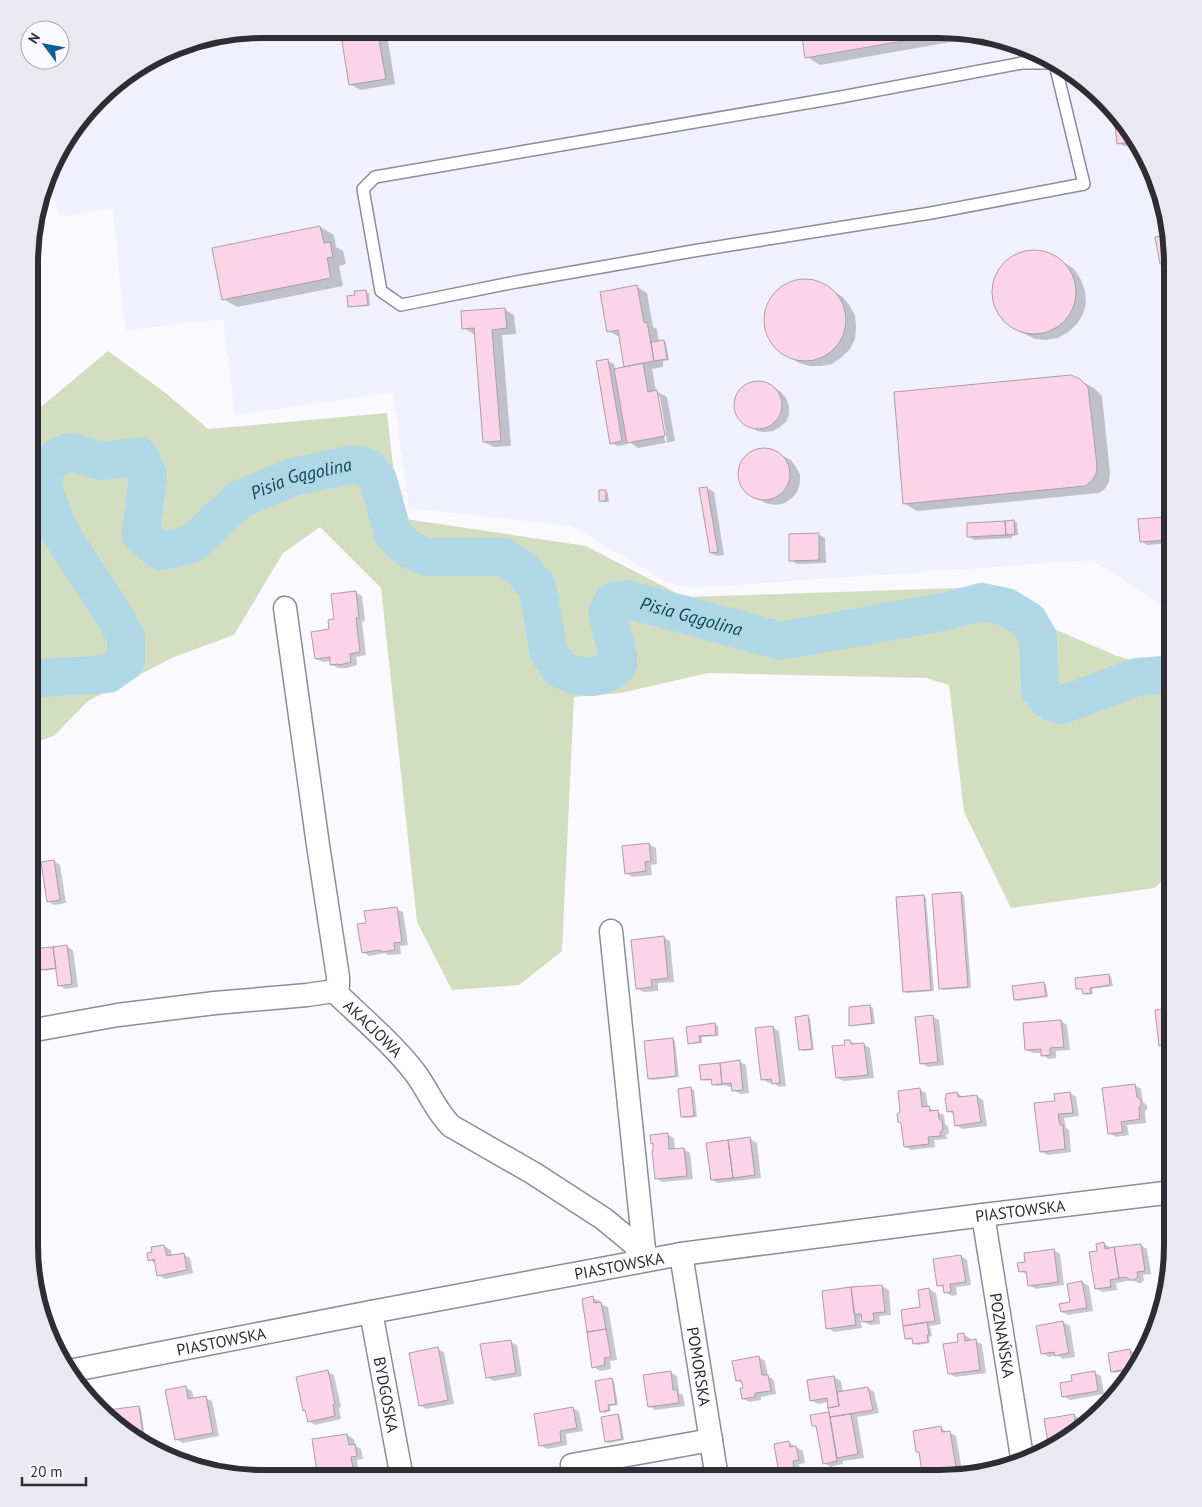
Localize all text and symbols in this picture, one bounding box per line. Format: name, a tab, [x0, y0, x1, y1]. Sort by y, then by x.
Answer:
north arrow	[20, 20, 70, 70]
text: N	[24, 29, 44, 47]
water label: Pisia Gągolina	[247, 453, 354, 504]
water label: Pisia Gągolina	[638, 591, 745, 641]
street label: AKACJOWA	[339, 995, 407, 1062]
street label: PIASTOWSKA	[974, 1195, 1067, 1226]
street label: PIASTOWSKA	[573, 1247, 666, 1284]
street label: POZNAŃSKA	[986, 1291, 1019, 1380]
street label: PIASTOWSKA	[175, 1323, 268, 1360]
street label: POMORSKA	[683, 1326, 715, 1408]
street label: BYDGOSKA	[370, 1355, 403, 1435]
scale bar	[22, 1454, 86, 1486]
text: 20 m	[30, 1462, 63, 1481]

